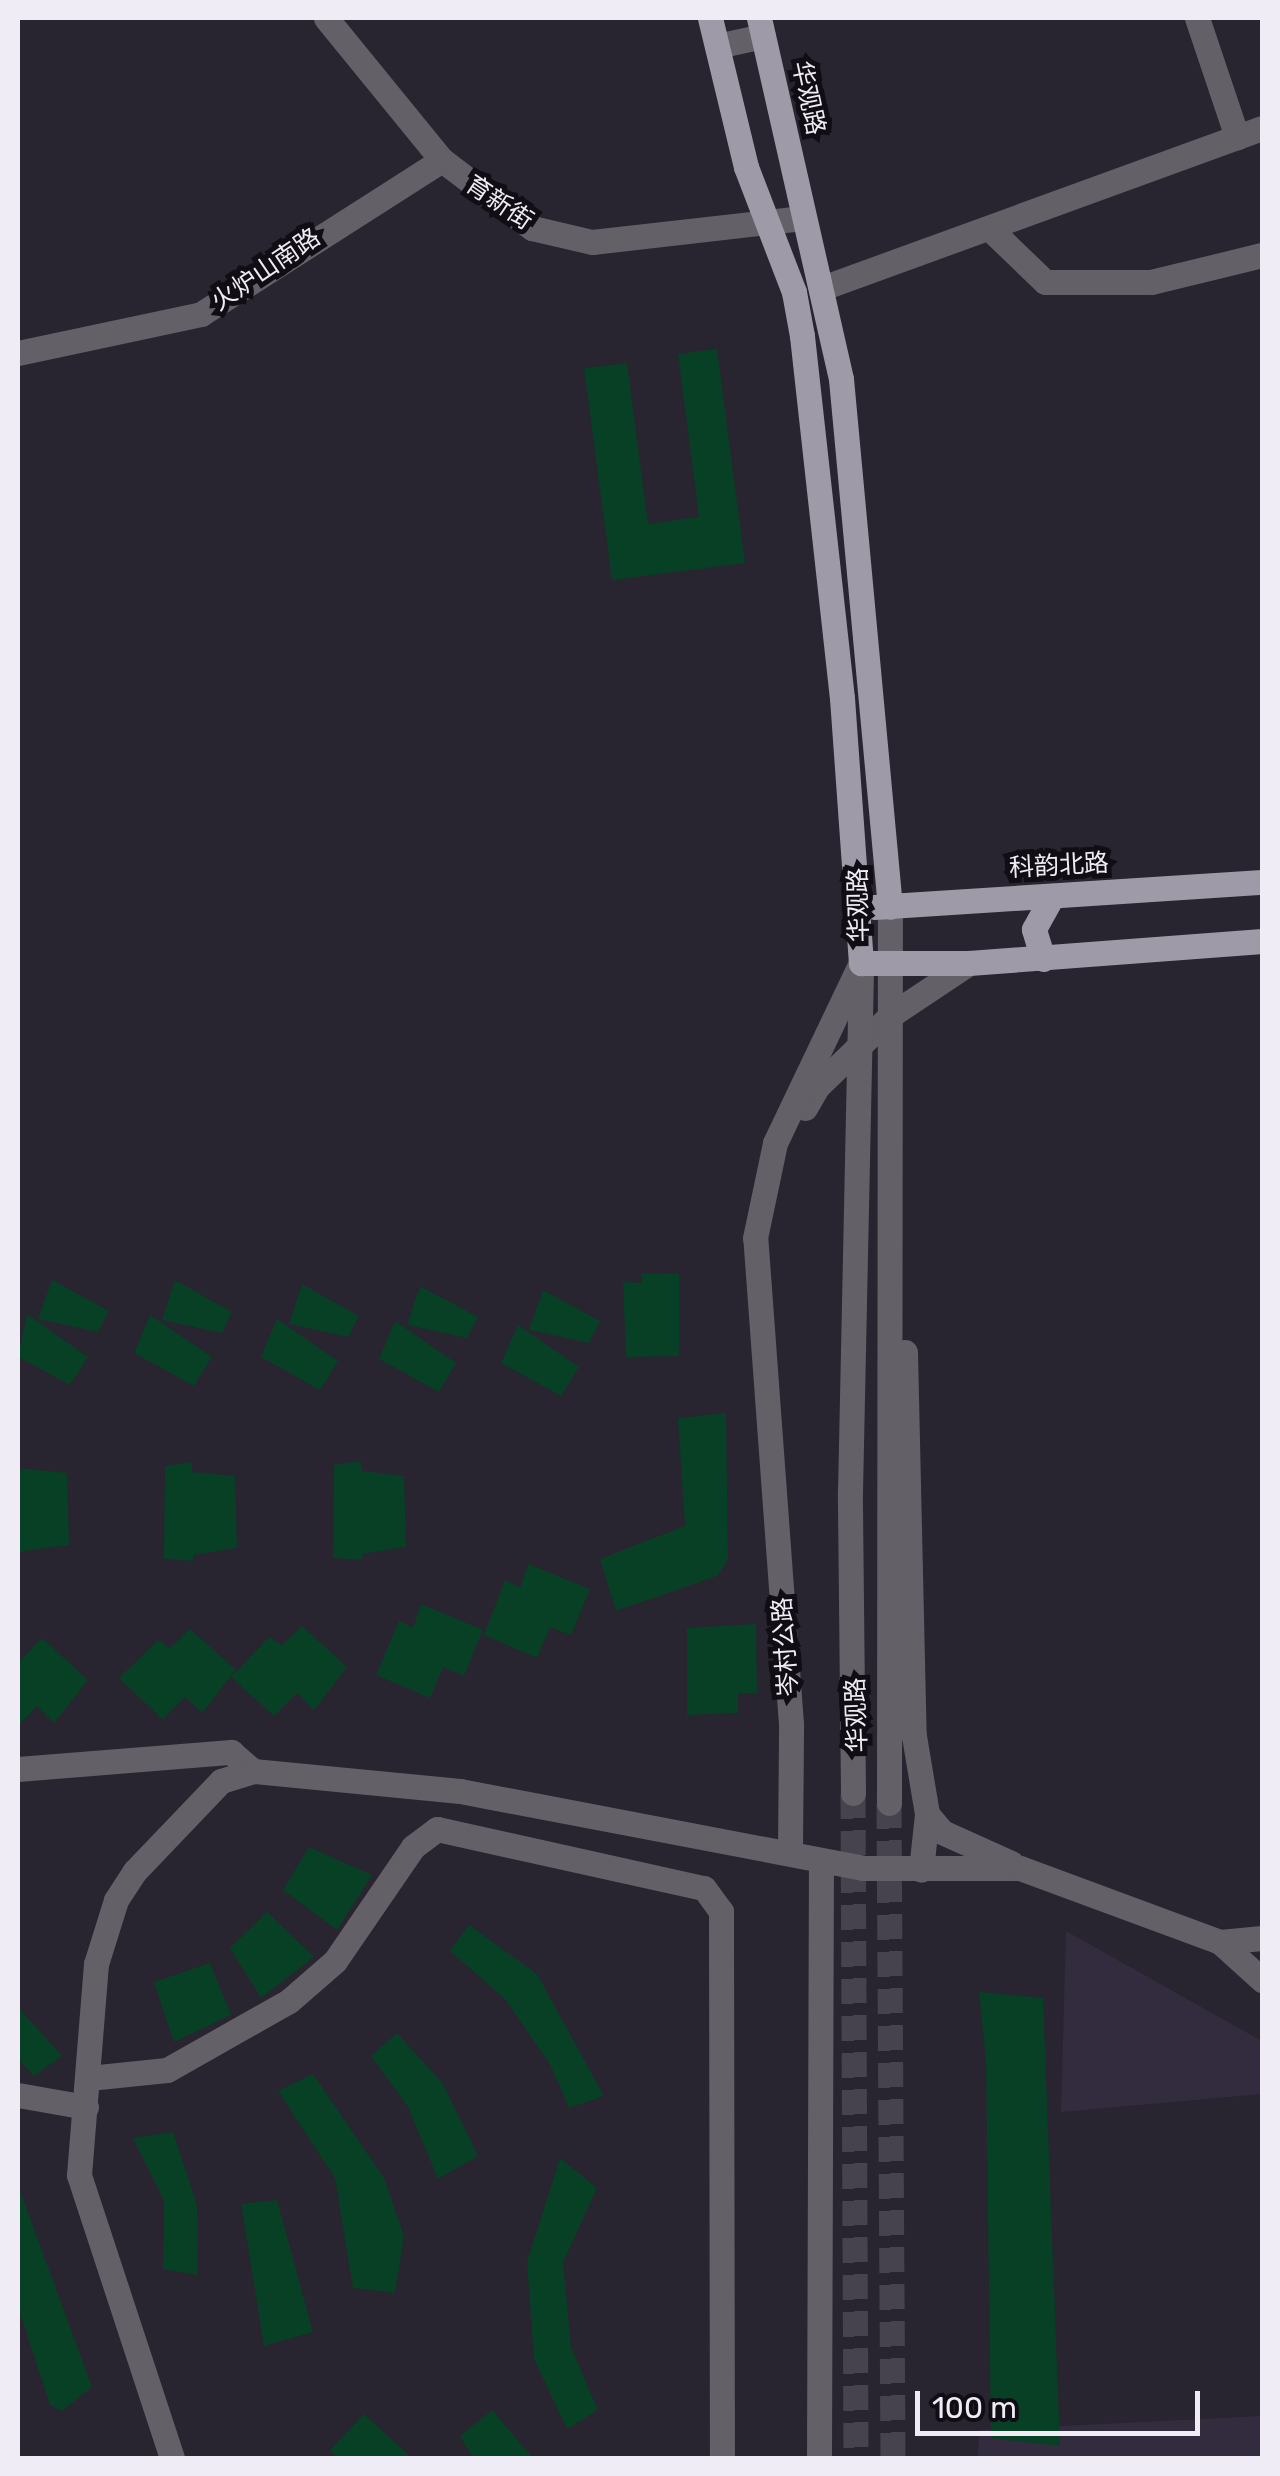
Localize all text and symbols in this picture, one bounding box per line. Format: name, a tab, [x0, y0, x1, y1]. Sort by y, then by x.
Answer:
street label: 华观路	[786, 58, 830, 138]
street label: 育新街	[460, 170, 538, 236]
street label: 火炉山南路	[206, 223, 326, 317]
street label: 科韵北路	[1008, 848, 1110, 884]
street label: 华观路	[843, 867, 875, 943]
street label: 岑村公路	[768, 1596, 804, 1698]
street label: 华观路	[841, 1677, 873, 1753]
scale bar	[920, 2371, 1205, 2433]
text: 100 m	[932, 2390, 1017, 2426]

